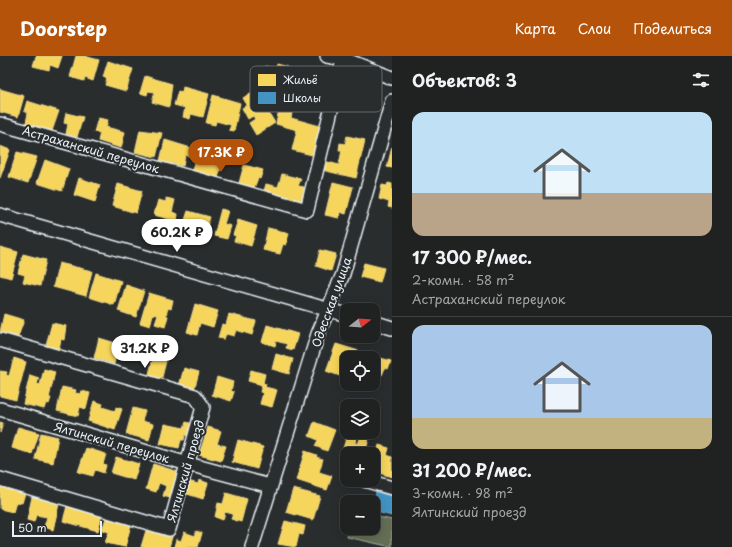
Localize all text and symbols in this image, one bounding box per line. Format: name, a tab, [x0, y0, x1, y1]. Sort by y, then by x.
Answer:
text: Doorstep	[20, 14, 107, 42]
text: Карта	[515, 18, 556, 39]
text: Слои	[578, 18, 611, 39]
text: Поделиться	[633, 18, 712, 39]
legend	[250, 66, 382, 112]
text: Объектов: 3	[412, 67, 517, 93]
icon: filters	[690, 69, 712, 91]
text: Жильё	[282, 71, 318, 88]
text: Школы	[283, 89, 321, 106]
street label: Астраханский переулок	[20, 121, 162, 177]
icon: home	[526, 138, 598, 210]
pin: 17.3K ₽	[184, 139, 258, 173]
text: 17.3K ₽	[197, 142, 245, 161]
pin: 60.2K ₽	[140, 219, 214, 253]
text: 60.2K ₽	[151, 222, 203, 241]
text: 17 300 ₽/мес.	[412, 244, 532, 270]
street label: Одесская улица	[306, 254, 356, 350]
text: 2-комн. · 58 m²	[412, 270, 514, 289]
text: Астраханский переулок	[412, 289, 566, 308]
north arrow	[340, 303, 380, 343]
map controls	[340, 303, 380, 535]
pin: 31.2K ₽	[108, 335, 182, 369]
text: 31.2K ₽	[120, 338, 170, 357]
button: locate	[340, 351, 380, 391]
icon: home	[526, 351, 598, 423]
button: layers	[340, 399, 380, 439]
street label: Ялтинский переулок	[52, 417, 173, 467]
street label: Ялтинский проезд	[162, 418, 208, 524]
button: +	[340, 447, 380, 487]
text: 31 200 ₽/мес.	[412, 457, 532, 483]
text: 3-комн. · 98 m²	[412, 483, 513, 502]
button: −	[340, 495, 380, 535]
text: Ялтинский проезд	[412, 502, 527, 521]
scale bar	[12, 519, 102, 538]
text: 50 m	[18, 519, 47, 536]

